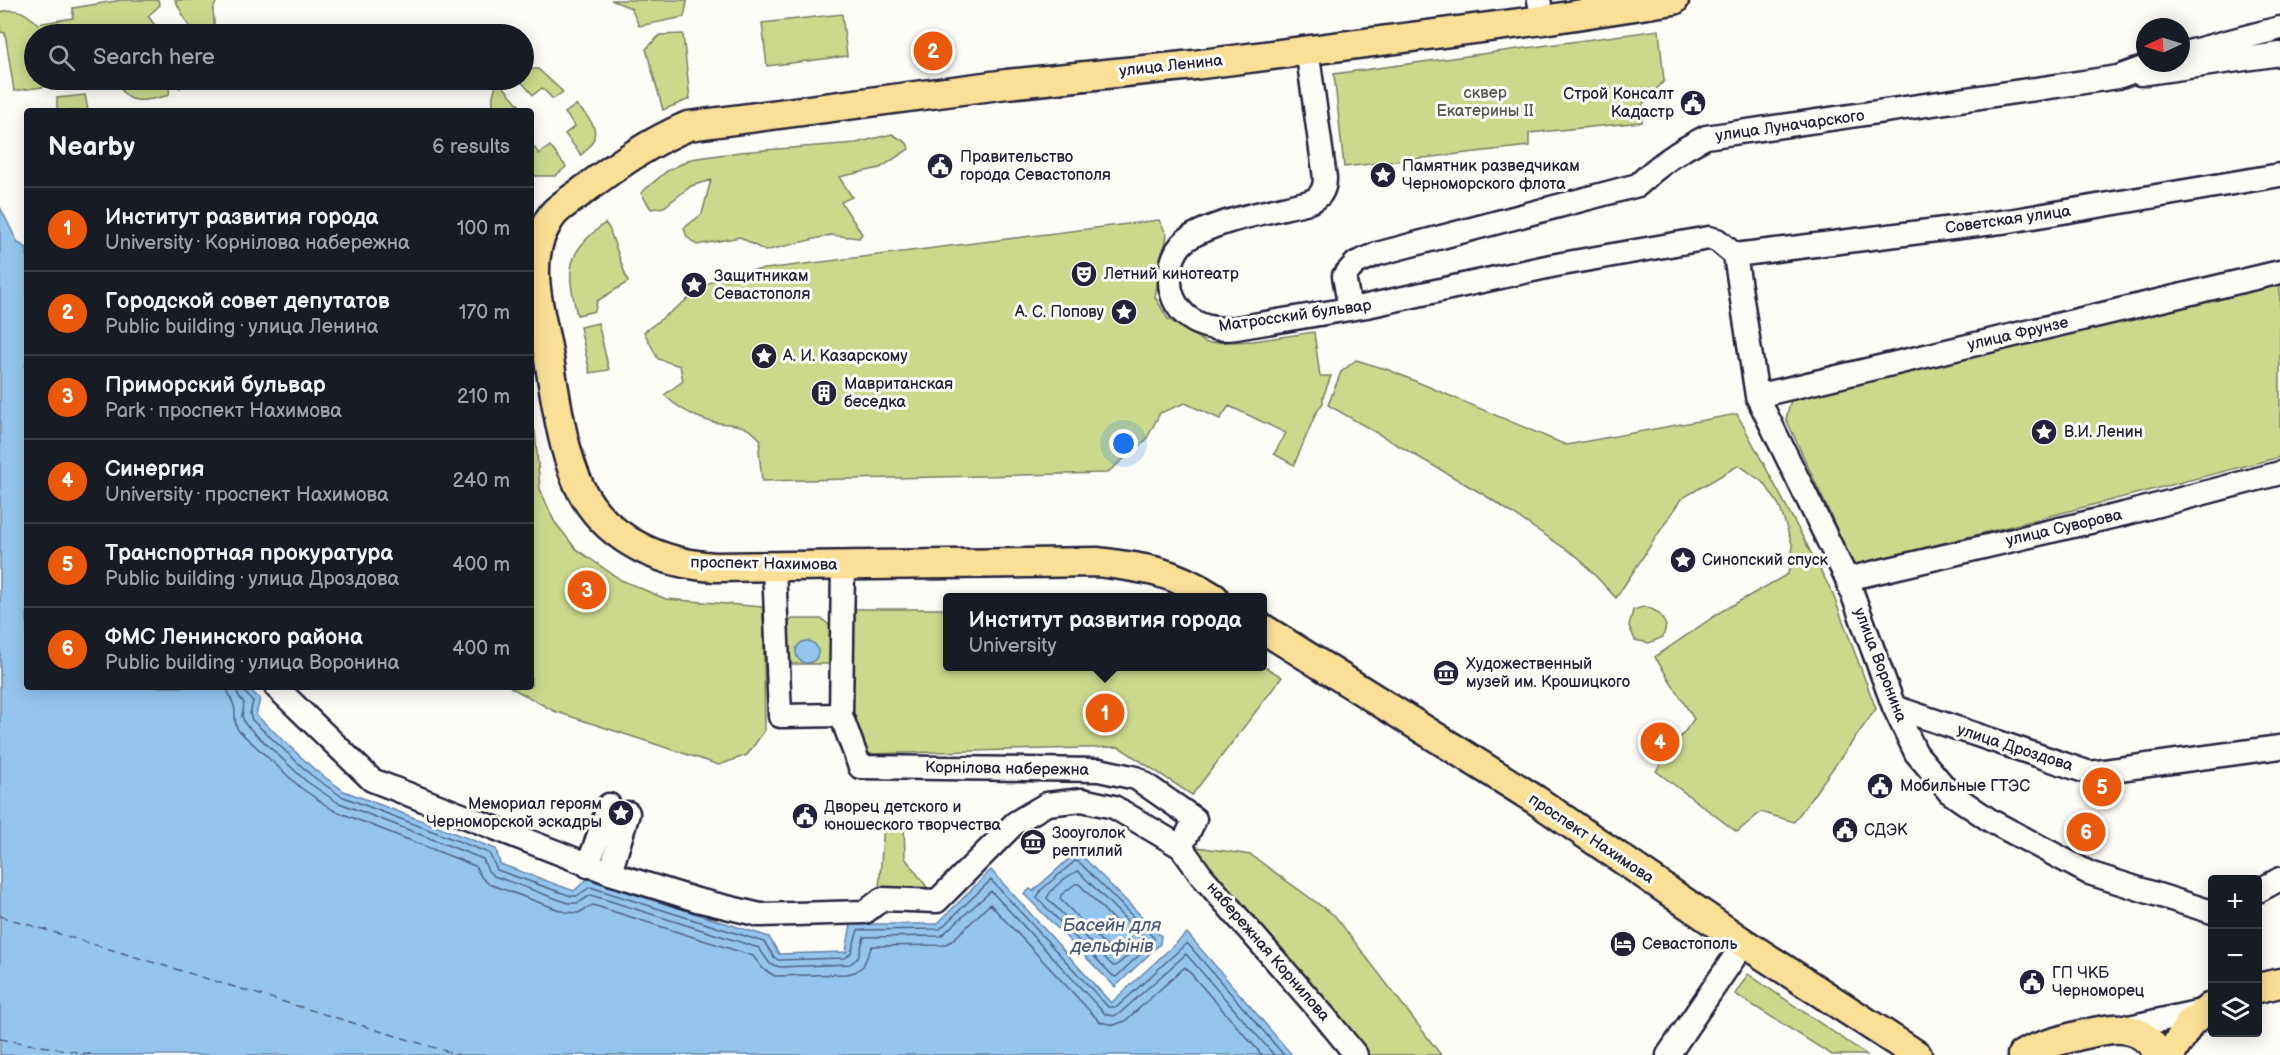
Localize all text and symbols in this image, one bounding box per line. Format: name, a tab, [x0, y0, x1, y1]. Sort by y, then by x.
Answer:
north arrow	[2136, 18, 2190, 72]
search box	[24, 24, 534, 90]
pin: 2	[914, 28, 952, 74]
icon: search	[45, 41, 78, 74]
text: Search here	[93, 44, 215, 71]
street label: улица Ленина	[1118, 51, 1224, 81]
park label: cквер Екатерины II	[1436, 84, 1534, 121]
place label: Строй Консалт Кадастр	[1563, 85, 1675, 122]
public building icon: Строй Консалт Кадастр	[1678, 88, 1708, 118]
street label: улица Луначарского	[1714, 106, 1866, 146]
text: Nearby	[48, 132, 135, 163]
text: 6 results	[432, 135, 510, 159]
place label: Правительство города Севастополя	[960, 148, 1111, 185]
public building icon: Правительство города Севастополя	[925, 151, 955, 181]
place label: Памятник разведчикам Черноморского флота	[1402, 157, 1580, 194]
place icon: Памятник разведчикам Черноморского флота	[1368, 160, 1398, 190]
street label: Советская улица	[1944, 202, 2073, 238]
text: Институт развития города	[105, 204, 378, 231]
text: 1	[63, 217, 72, 241]
text: 100 m	[457, 217, 510, 241]
text: University · Корнілова набережна	[105, 231, 410, 255]
theatre icon: Летний кинотеатр	[1069, 259, 1099, 289]
place label: Летний кинотеатр	[1103, 265, 1239, 284]
place label: Защитникам Севастополя	[714, 267, 810, 304]
place icon: Защитникам Севастополя	[679, 270, 709, 300]
text: Городской совет депутатов	[105, 288, 390, 315]
street label: Матросский бульвар	[1217, 296, 1373, 336]
place icon: А. С. Попову	[1109, 297, 1139, 327]
text: 2	[62, 301, 73, 325]
text: 170 m	[459, 301, 510, 325]
place label: А. С. Попову	[1014, 303, 1105, 322]
street label: улица Фрунзе	[1966, 313, 2070, 355]
text: Public building · улица Ленина	[105, 315, 379, 339]
place icon: А. И. Казарскому	[749, 341, 779, 371]
place label: А. И. Казарскому	[782, 347, 908, 366]
text: Приморский бульвар	[105, 372, 326, 399]
place label: Мавританская беседка	[844, 375, 953, 412]
building icon: Мавританская беседка	[809, 378, 839, 408]
text: 3	[62, 385, 73, 409]
text: 210 m	[457, 385, 510, 409]
text: Park · проспект Нахимова	[105, 399, 342, 423]
place icon: В.И. Ленин	[2029, 417, 2059, 447]
place label: В.И. Ленин	[2064, 423, 2143, 442]
your location	[1109, 429, 1138, 458]
text: Синергия	[105, 456, 204, 483]
text: 4	[62, 469, 73, 493]
text: 240 m	[453, 469, 510, 493]
text: University · проспект Нахимова	[105, 483, 389, 507]
street label: улица Суворова	[2004, 505, 2124, 551]
text: Транспортная прокуратура	[105, 540, 393, 567]
place icon: Синопский спуск	[1668, 545, 1698, 575]
place label: Синопский спуск	[1702, 551, 1829, 570]
text: 5	[62, 553, 73, 577]
text: 400 m	[452, 553, 510, 577]
street label: проспект Нахимова	[690, 553, 838, 575]
text: Public building · улица Дроздова	[105, 567, 399, 591]
pin: 3	[568, 568, 606, 612]
popup	[943, 593, 1267, 671]
street label: улица Воронина	[1849, 605, 1911, 725]
text: Институт развития города	[968, 607, 1242, 634]
text: ФМС Ленинского района	[105, 624, 363, 651]
text: University	[968, 634, 1057, 658]
text: 6	[61, 637, 74, 661]
text: 400 m	[452, 637, 510, 661]
text: Public building · улица Воронина	[105, 651, 400, 675]
place label: Художественный музей им. Крошицкого	[1466, 655, 1630, 692]
museum icon: Художественный музей им. Крошицкого	[1431, 658, 1461, 688]
pin: 1	[1086, 690, 1124, 736]
pin: 4	[1640, 720, 1680, 764]
street label: улица Дроздова	[1955, 720, 2076, 776]
street label: Корнілова набережна	[925, 758, 1090, 780]
pin: 5	[2082, 764, 2122, 810]
public building icon: Мобильные ГТЭС	[1865, 771, 1895, 801]
place label: Мобильные ГТЭС	[1900, 777, 2030, 796]
street label: проспект Нахимова	[1525, 790, 1658, 888]
place label: Мемориал героям Черноморской эскадры	[426, 795, 602, 832]
place icon: Мемориал героям Черноморской эскадры	[606, 798, 636, 828]
place label: Дворец детского и юношеского творчества	[824, 798, 1002, 835]
public building icon: Дворец детского и юношеского творчества	[790, 801, 820, 831]
pin: 6	[2066, 810, 2106, 854]
public building icon: СДЭК	[1830, 815, 1860, 845]
place label: СДЭК	[1864, 821, 1908, 840]
place label: Зооуголок рептилий	[1052, 824, 1126, 861]
museum icon: Зооуголок рептилий	[1018, 827, 1048, 857]
map controls	[2208, 875, 2262, 1037]
button: +	[2208, 875, 2262, 929]
street label: набережная Корнилова	[1202, 879, 1334, 1026]
water label: Басейн для дельфiнiв	[1063, 915, 1161, 957]
hotel icon: Севастополь	[1608, 929, 1638, 959]
button: −	[2208, 929, 2262, 983]
place label: Севастополь	[1642, 935, 1737, 954]
place label: ГП ЧКБ Черноморец	[2052, 964, 2145, 1001]
public building icon: ГП ЧКБ Черноморец	[2017, 967, 2047, 997]
button: layers	[2208, 983, 2262, 1037]

